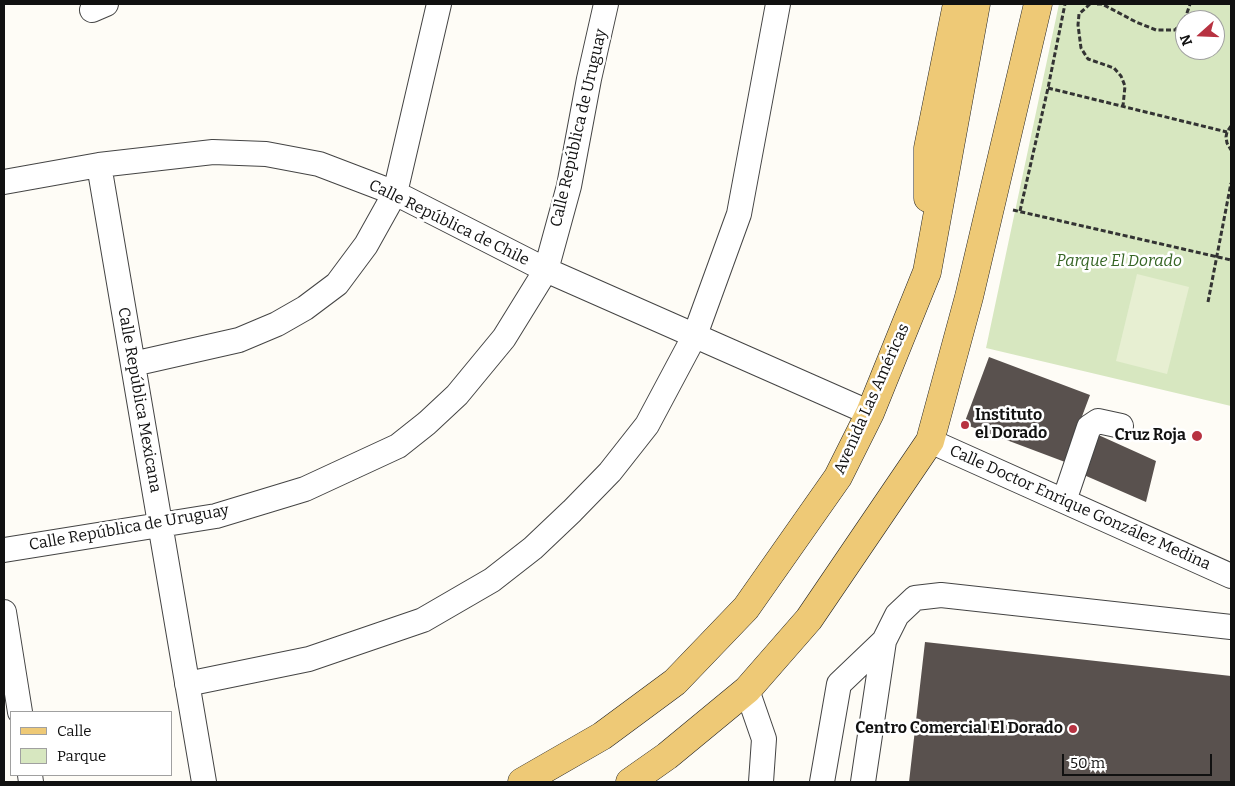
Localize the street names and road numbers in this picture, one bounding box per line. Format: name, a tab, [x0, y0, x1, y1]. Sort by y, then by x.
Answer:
street label: Calle República de Uruguay	[547, 27, 611, 229]
street label: Calle República de Chile	[366, 176, 532, 270]
street label: Calle República Mexicana	[113, 306, 165, 494]
street label: Avenida Las Américas	[830, 321, 914, 477]
street label: Calle Doctor Enrique González Medina	[946, 442, 1214, 574]
street label: Calle República de Uruguay	[28, 501, 230, 555]

